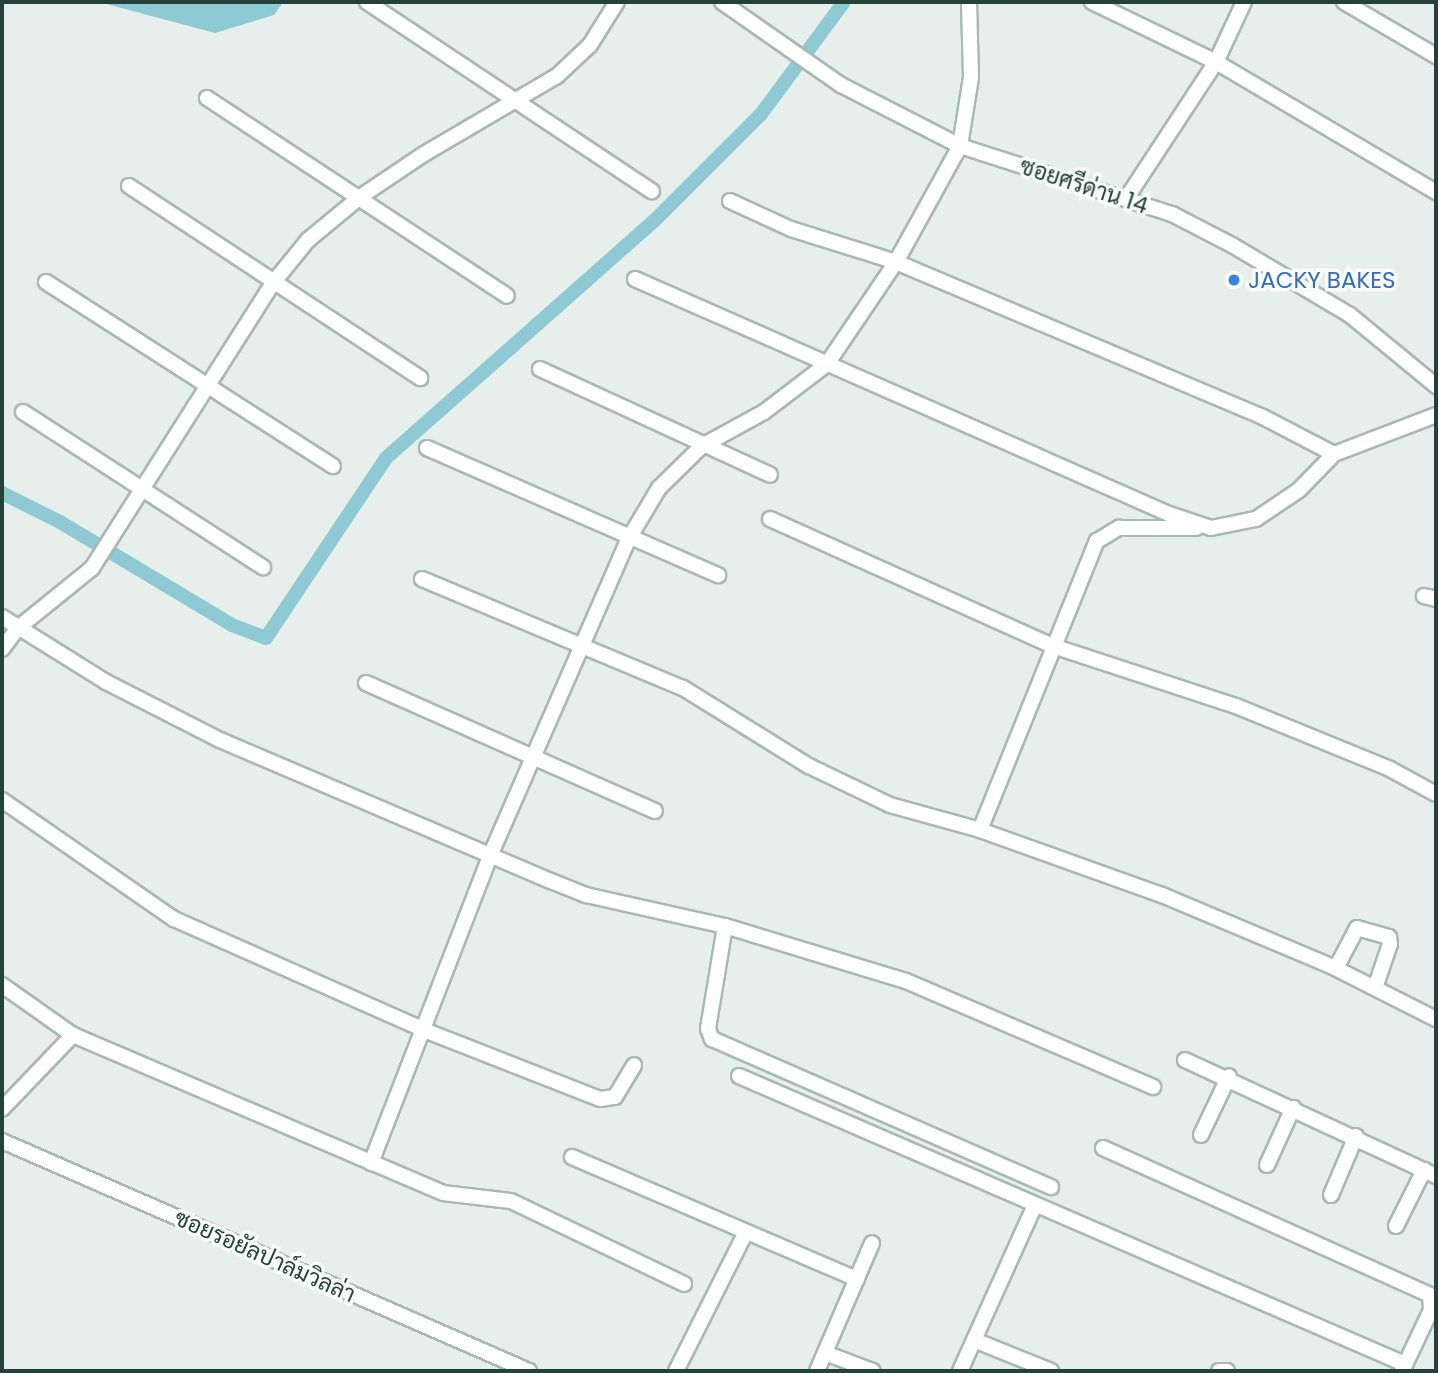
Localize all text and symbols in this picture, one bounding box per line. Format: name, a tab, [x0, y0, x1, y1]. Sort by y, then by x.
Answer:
street label: ซอยศรีด่าน 14	[1016, 152, 1152, 220]
place label: JACKY BAKES	[1248, 266, 1395, 294]
marker: JACKY BAKES	[1226, 272, 1242, 288]
street label: ซอยรอยัลปาล์มวิลล่า	[170, 1204, 360, 1308]

